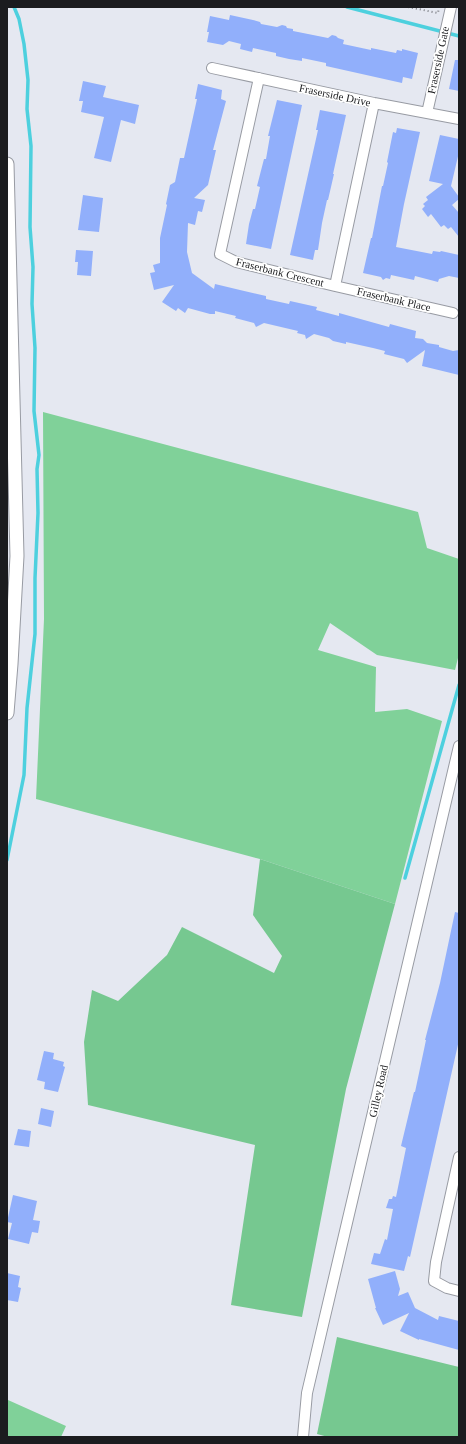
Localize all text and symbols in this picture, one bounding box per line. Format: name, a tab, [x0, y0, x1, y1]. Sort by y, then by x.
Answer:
street label: Fraserside Gate	[425, 25, 451, 95]
street label: Fraserside Drive	[298, 82, 372, 108]
street label: Fraserbank Crescent	[235, 255, 325, 289]
street label: Fraserbank Place	[356, 285, 432, 313]
street label: Gilley Road	[366, 1063, 390, 1118]

